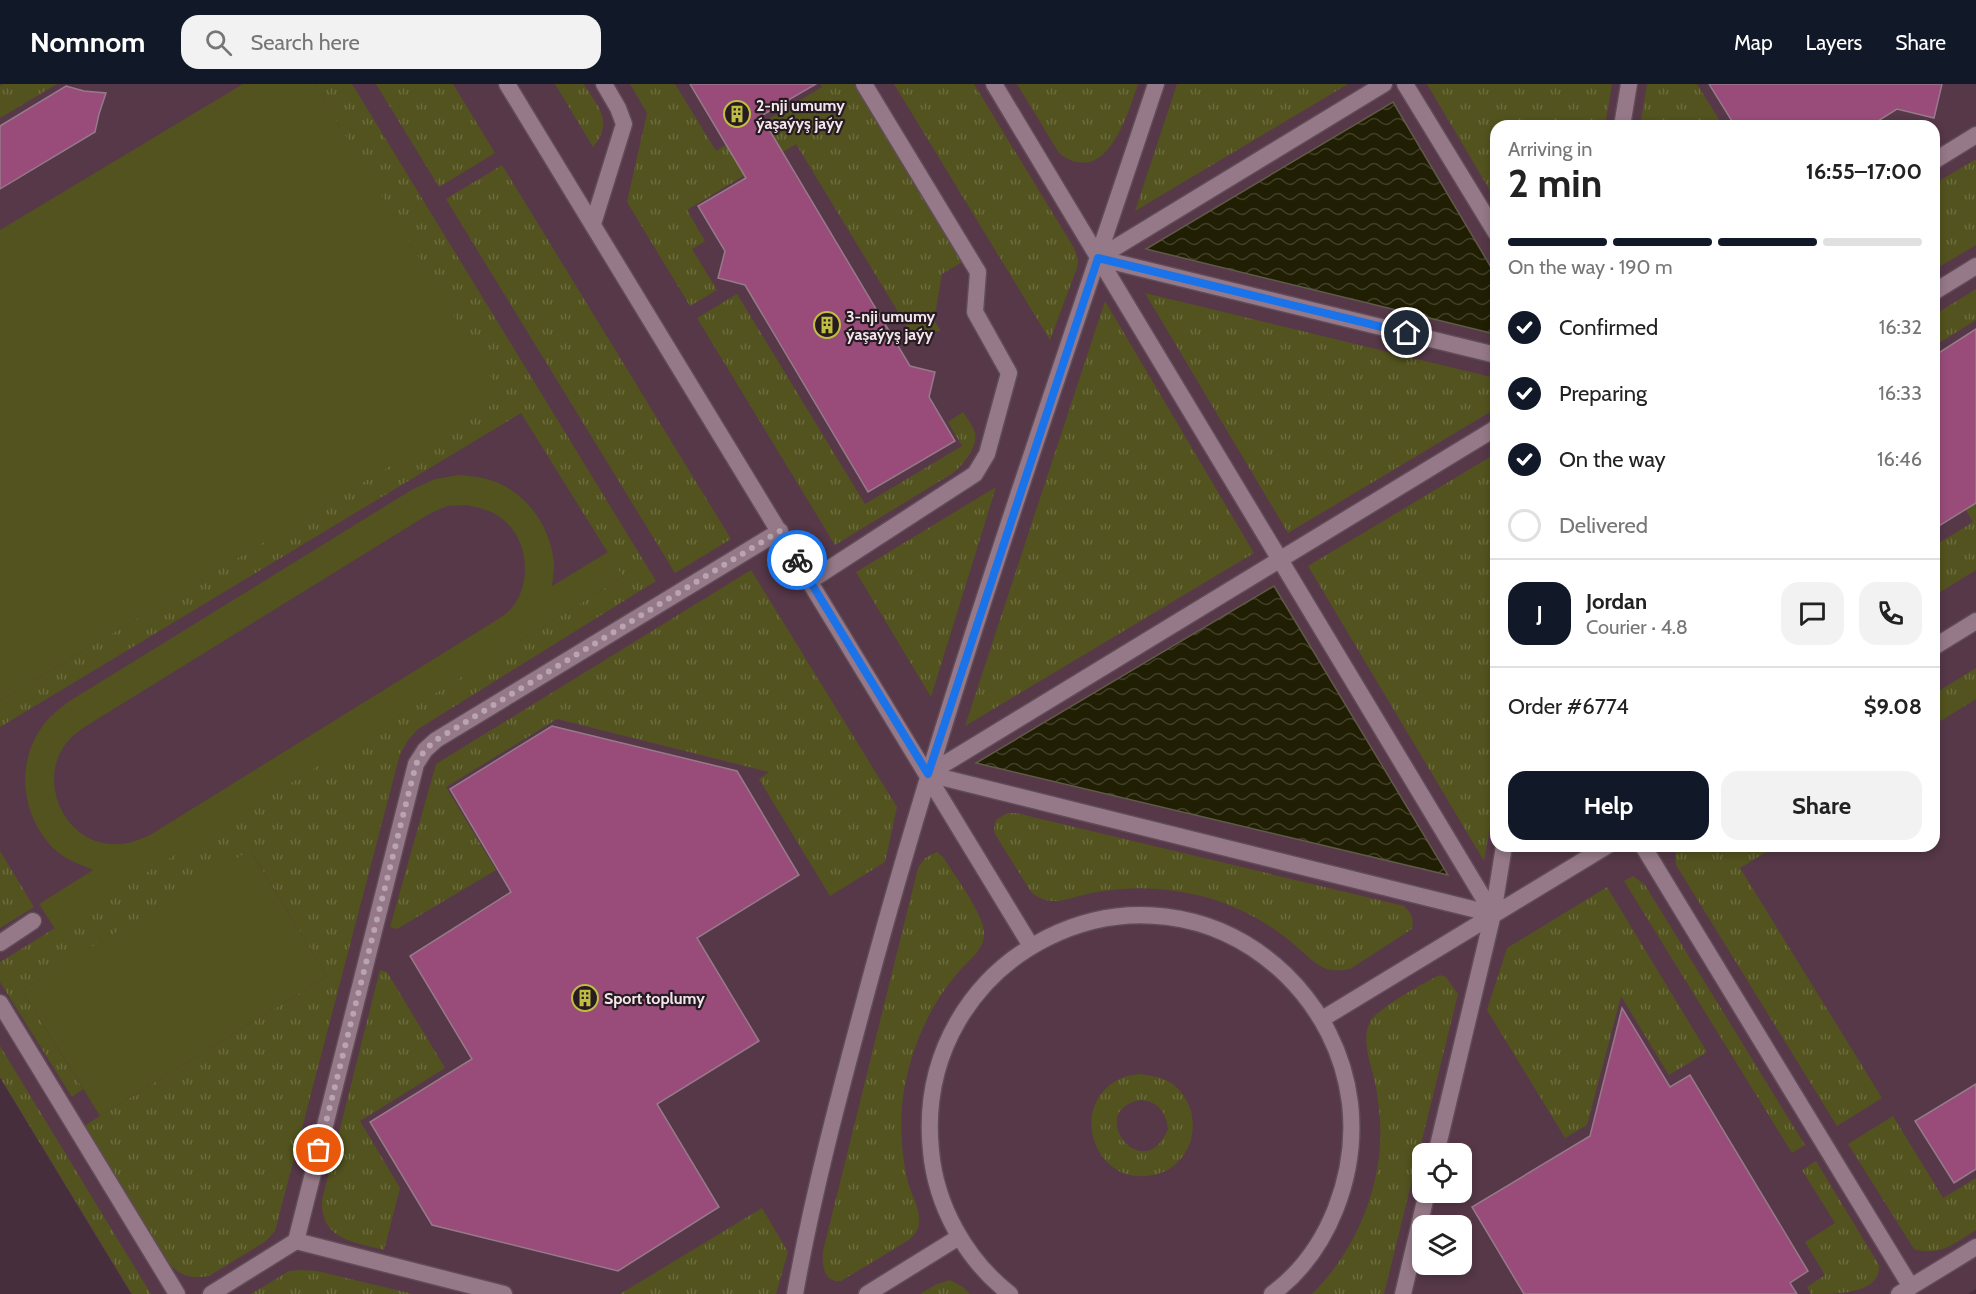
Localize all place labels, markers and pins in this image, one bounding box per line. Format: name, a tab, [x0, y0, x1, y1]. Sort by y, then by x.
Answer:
place label: 2-nji umumy ýaşaýyş jaýy	[756, 96, 845, 133]
building icon: 2-nji umumy ýaşaýyş jaýy	[722, 99, 752, 129]
place label: 3-nji umumy ýaşaýyş jaýy	[846, 307, 936, 344]
pin	[1381, 307, 1432, 358]
building icon: 3-nji umumy ýaşaýyş jaýy	[812, 310, 842, 340]
building icon: Sport toplumy	[570, 983, 600, 1013]
place label: Sport toplumy	[604, 989, 705, 1008]
pin	[293, 1124, 344, 1175]

